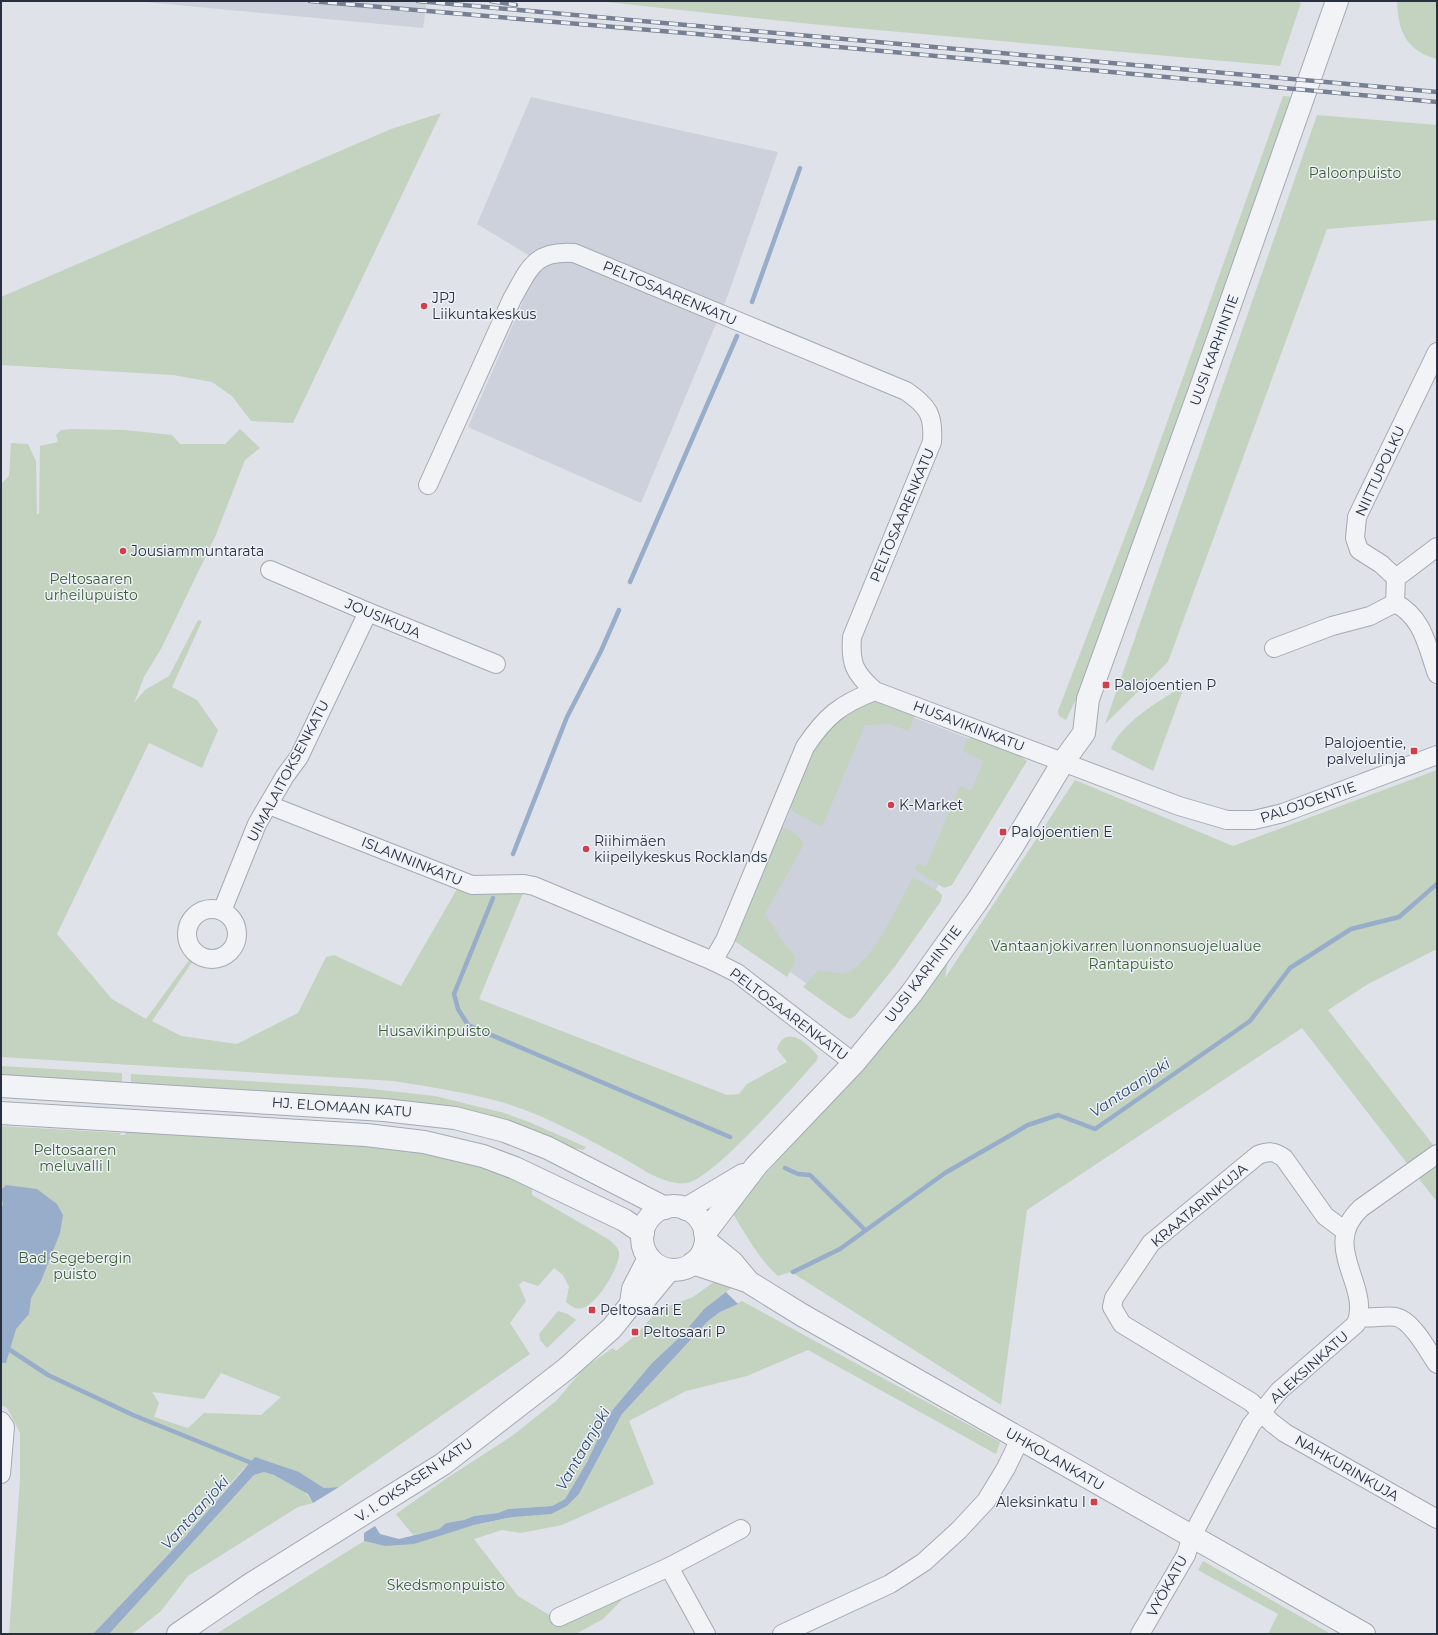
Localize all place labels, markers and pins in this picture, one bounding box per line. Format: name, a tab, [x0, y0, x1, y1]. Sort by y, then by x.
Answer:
place label: JPJ Liikuntakeskus	[431, 289, 537, 323]
marker: JPJ Liikuntakeskus	[419, 301, 429, 311]
place label: Jousiammuntarata	[130, 542, 264, 560]
marker: Jousiammuntarata	[118, 546, 128, 556]
place label: Palojoentien P	[1114, 676, 1216, 694]
marker: Palojoentien P	[1101, 680, 1111, 690]
place label: Palojoentie, palvelulinja	[1324, 734, 1406, 768]
marker: Palojoentie, palvelulinja	[1409, 746, 1419, 756]
place label: K-Market	[899, 796, 964, 814]
marker: K-Market	[886, 800, 896, 810]
place label: Palojoentien E	[1011, 823, 1113, 841]
marker: Palojoentien E	[998, 827, 1008, 837]
place label: Riihimäen kiipeilykeskus Rocklands	[594, 832, 767, 866]
marker: Riihimäen kiipeilykeskus Rocklands	[581, 844, 591, 854]
place label: Peltosaari E	[600, 1301, 682, 1319]
marker: Peltosaari E	[587, 1305, 597, 1315]
place label: Peltosaari P	[643, 1323, 726, 1341]
marker: Peltosaari P	[630, 1327, 640, 1337]
place label: Aleksinkatu I	[996, 1493, 1086, 1511]
marker: Aleksinkatu I	[1089, 1497, 1099, 1507]

